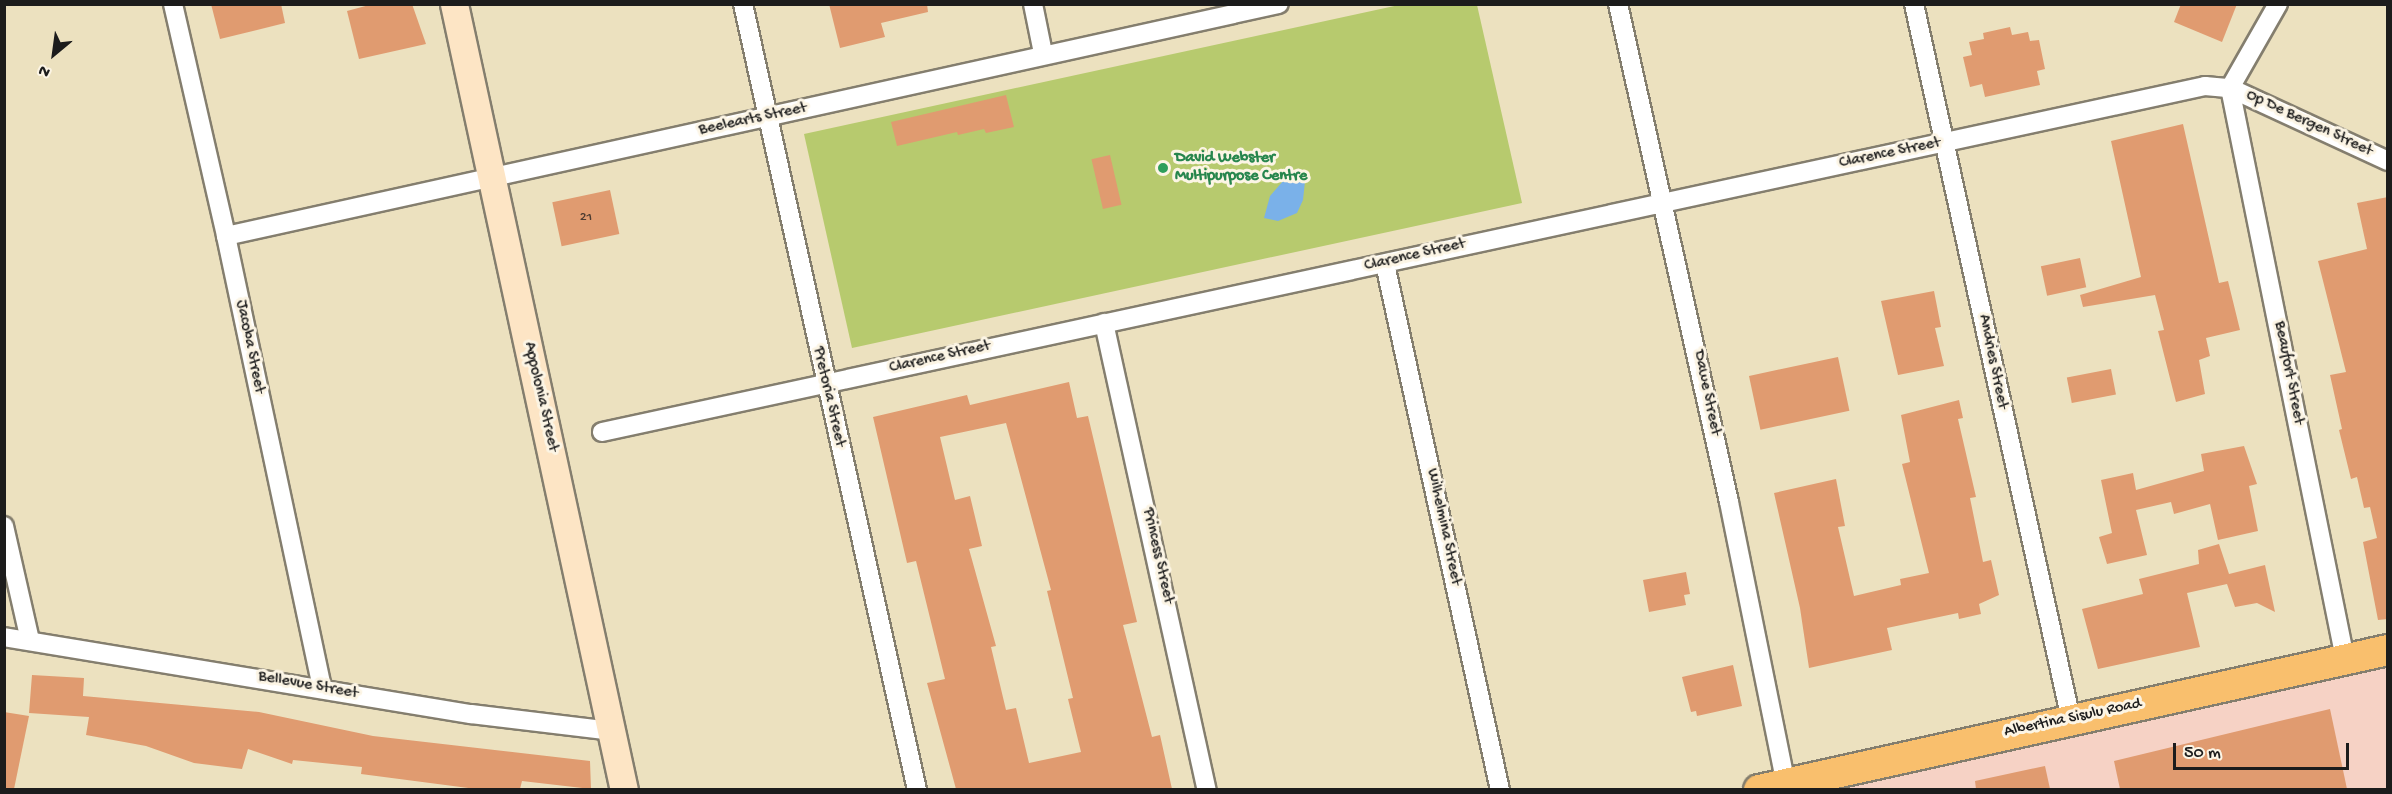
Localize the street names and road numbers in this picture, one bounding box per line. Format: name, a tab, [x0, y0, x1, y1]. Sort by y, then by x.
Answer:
street label: Op De Bergen Street	[2243, 86, 2375, 162]
street label: Beelearts Street	[697, 99, 809, 141]
street label: Clarence Street	[1838, 134, 1942, 174]
street label: Clarence Street	[1363, 235, 1467, 277]
street label: Jacoba Street	[230, 299, 268, 395]
street label: Andries Street	[1973, 313, 2011, 411]
street label: Beaufort Street	[2269, 320, 2307, 426]
street label: Clarence Street	[888, 337, 992, 379]
street label: Appolonia Street	[518, 340, 562, 454]
street label: Pretoria Street	[807, 345, 849, 449]
street label: Dawe Street	[1688, 349, 1724, 437]
street label: Wilhelmina Street	[1421, 467, 1465, 587]
street label: Princess Street	[1137, 506, 1177, 606]
street label: Bellevue Street	[257, 668, 359, 704]
street label: Albertina Sisulu Road	[2003, 695, 2143, 743]

